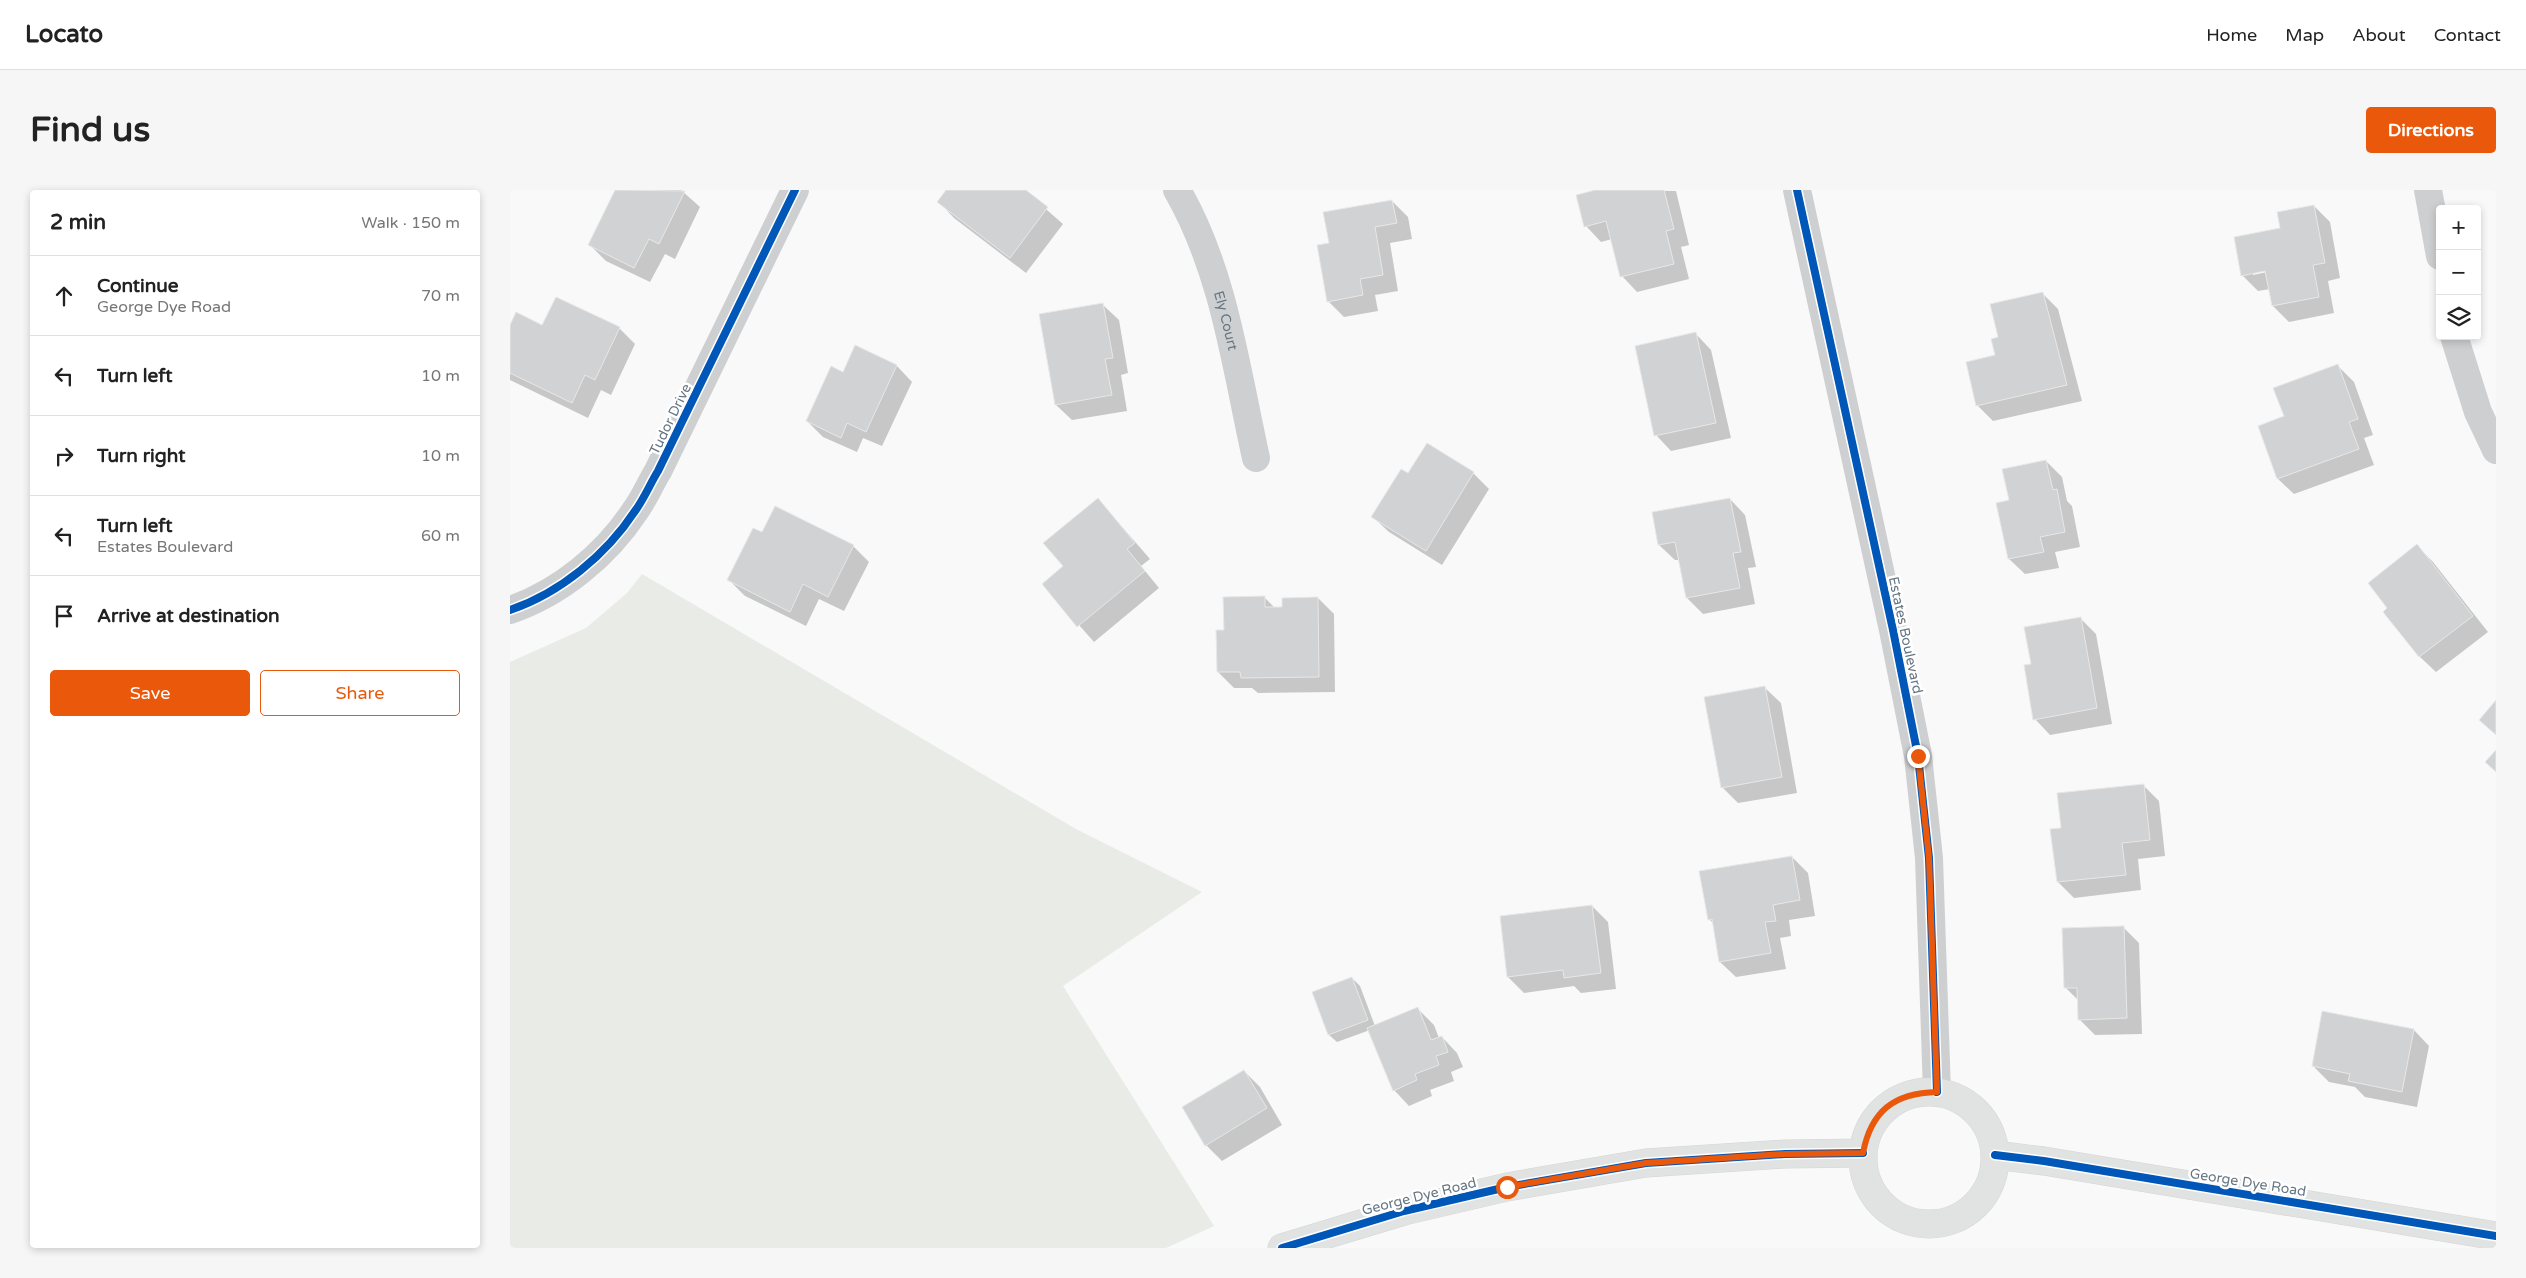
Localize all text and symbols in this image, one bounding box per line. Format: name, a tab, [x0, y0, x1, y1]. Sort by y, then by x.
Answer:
text: Locato	[25, 20, 103, 49]
text: Home	[2206, 24, 2257, 46]
text: Map	[2285, 24, 2324, 46]
text: About	[2352, 24, 2406, 46]
text: Contact	[2434, 24, 2501, 46]
button: Directions	[2366, 107, 2496, 153]
text: Find us	[30, 109, 150, 151]
map controls	[2436, 205, 2481, 340]
button: +	[2436, 205, 2481, 250]
text: 2 min	[50, 210, 106, 235]
text: Walk · 150 m	[361, 213, 460, 233]
button: −	[2436, 250, 2481, 295]
text: Continue	[97, 275, 179, 297]
icon: ahead	[50, 282, 78, 310]
text: 70 m	[421, 286, 460, 306]
street label: Ely Court	[1210, 289, 1241, 353]
button: layers	[2436, 295, 2481, 340]
text: George Dye Road	[97, 297, 231, 317]
icon: left	[50, 362, 78, 390]
text: Turn left	[97, 365, 173, 387]
text: 10 m	[421, 366, 460, 386]
street label: Tudor Drive	[646, 381, 695, 458]
icon: right	[50, 442, 78, 470]
text: Turn right	[97, 445, 185, 467]
text: 10 m	[421, 446, 460, 466]
text: Turn left	[97, 515, 173, 537]
icon: left	[50, 522, 78, 550]
text: 60 m	[421, 526, 460, 546]
text: Estates Boulevard	[97, 537, 233, 557]
street label: Estates Boulevard	[1885, 575, 1926, 695]
icon: arrive	[50, 602, 78, 630]
text: Arrive at destination	[97, 605, 280, 627]
button: Save	[50, 670, 250, 716]
button: Share	[260, 670, 460, 716]
route end	[1907, 745, 1930, 768]
street label: George Dye Road	[2189, 1165, 2307, 1200]
street label: George Dye Road	[1360, 1174, 1478, 1219]
route start	[1496, 1176, 1519, 1199]

